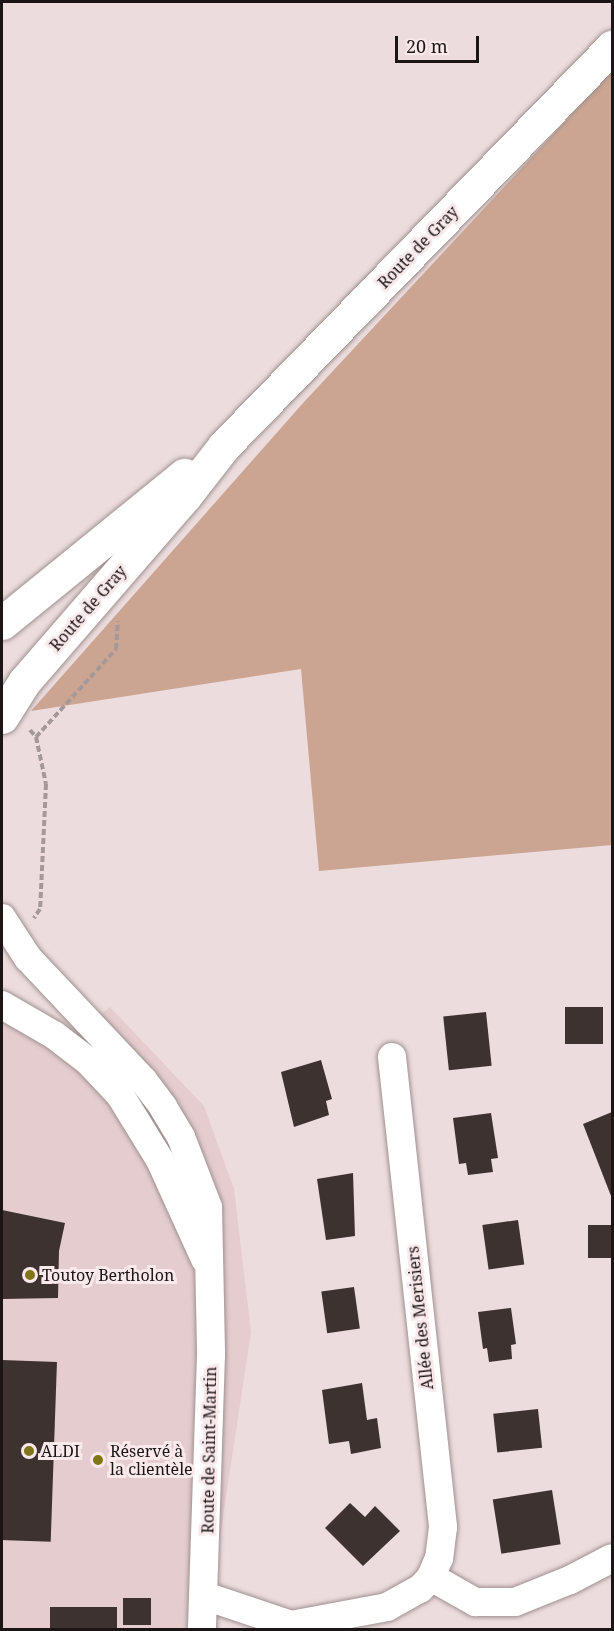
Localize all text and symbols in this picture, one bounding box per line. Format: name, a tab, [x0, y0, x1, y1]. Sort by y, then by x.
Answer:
scale bar	[398, 24, 482, 62]
text: 20 m	[406, 34, 448, 58]
street label: Route de Gray	[374, 202, 462, 292]
street label: Route de Gray	[46, 561, 130, 655]
street label: Allée des Merisiers	[403, 1245, 437, 1391]
place label: Toutoy Bertholon	[42, 1265, 174, 1285]
marker: Toutoy Bertholon	[23, 1268, 37, 1282]
street label: Route de Saint-Martin	[198, 1366, 220, 1534]
place label: ALDI	[41, 1441, 80, 1461]
place label: Réservé à la clientèle	[110, 1441, 193, 1479]
marker: ALDI	[22, 1444, 36, 1458]
marker: Réservé à la clientèle	[91, 1453, 105, 1467]

